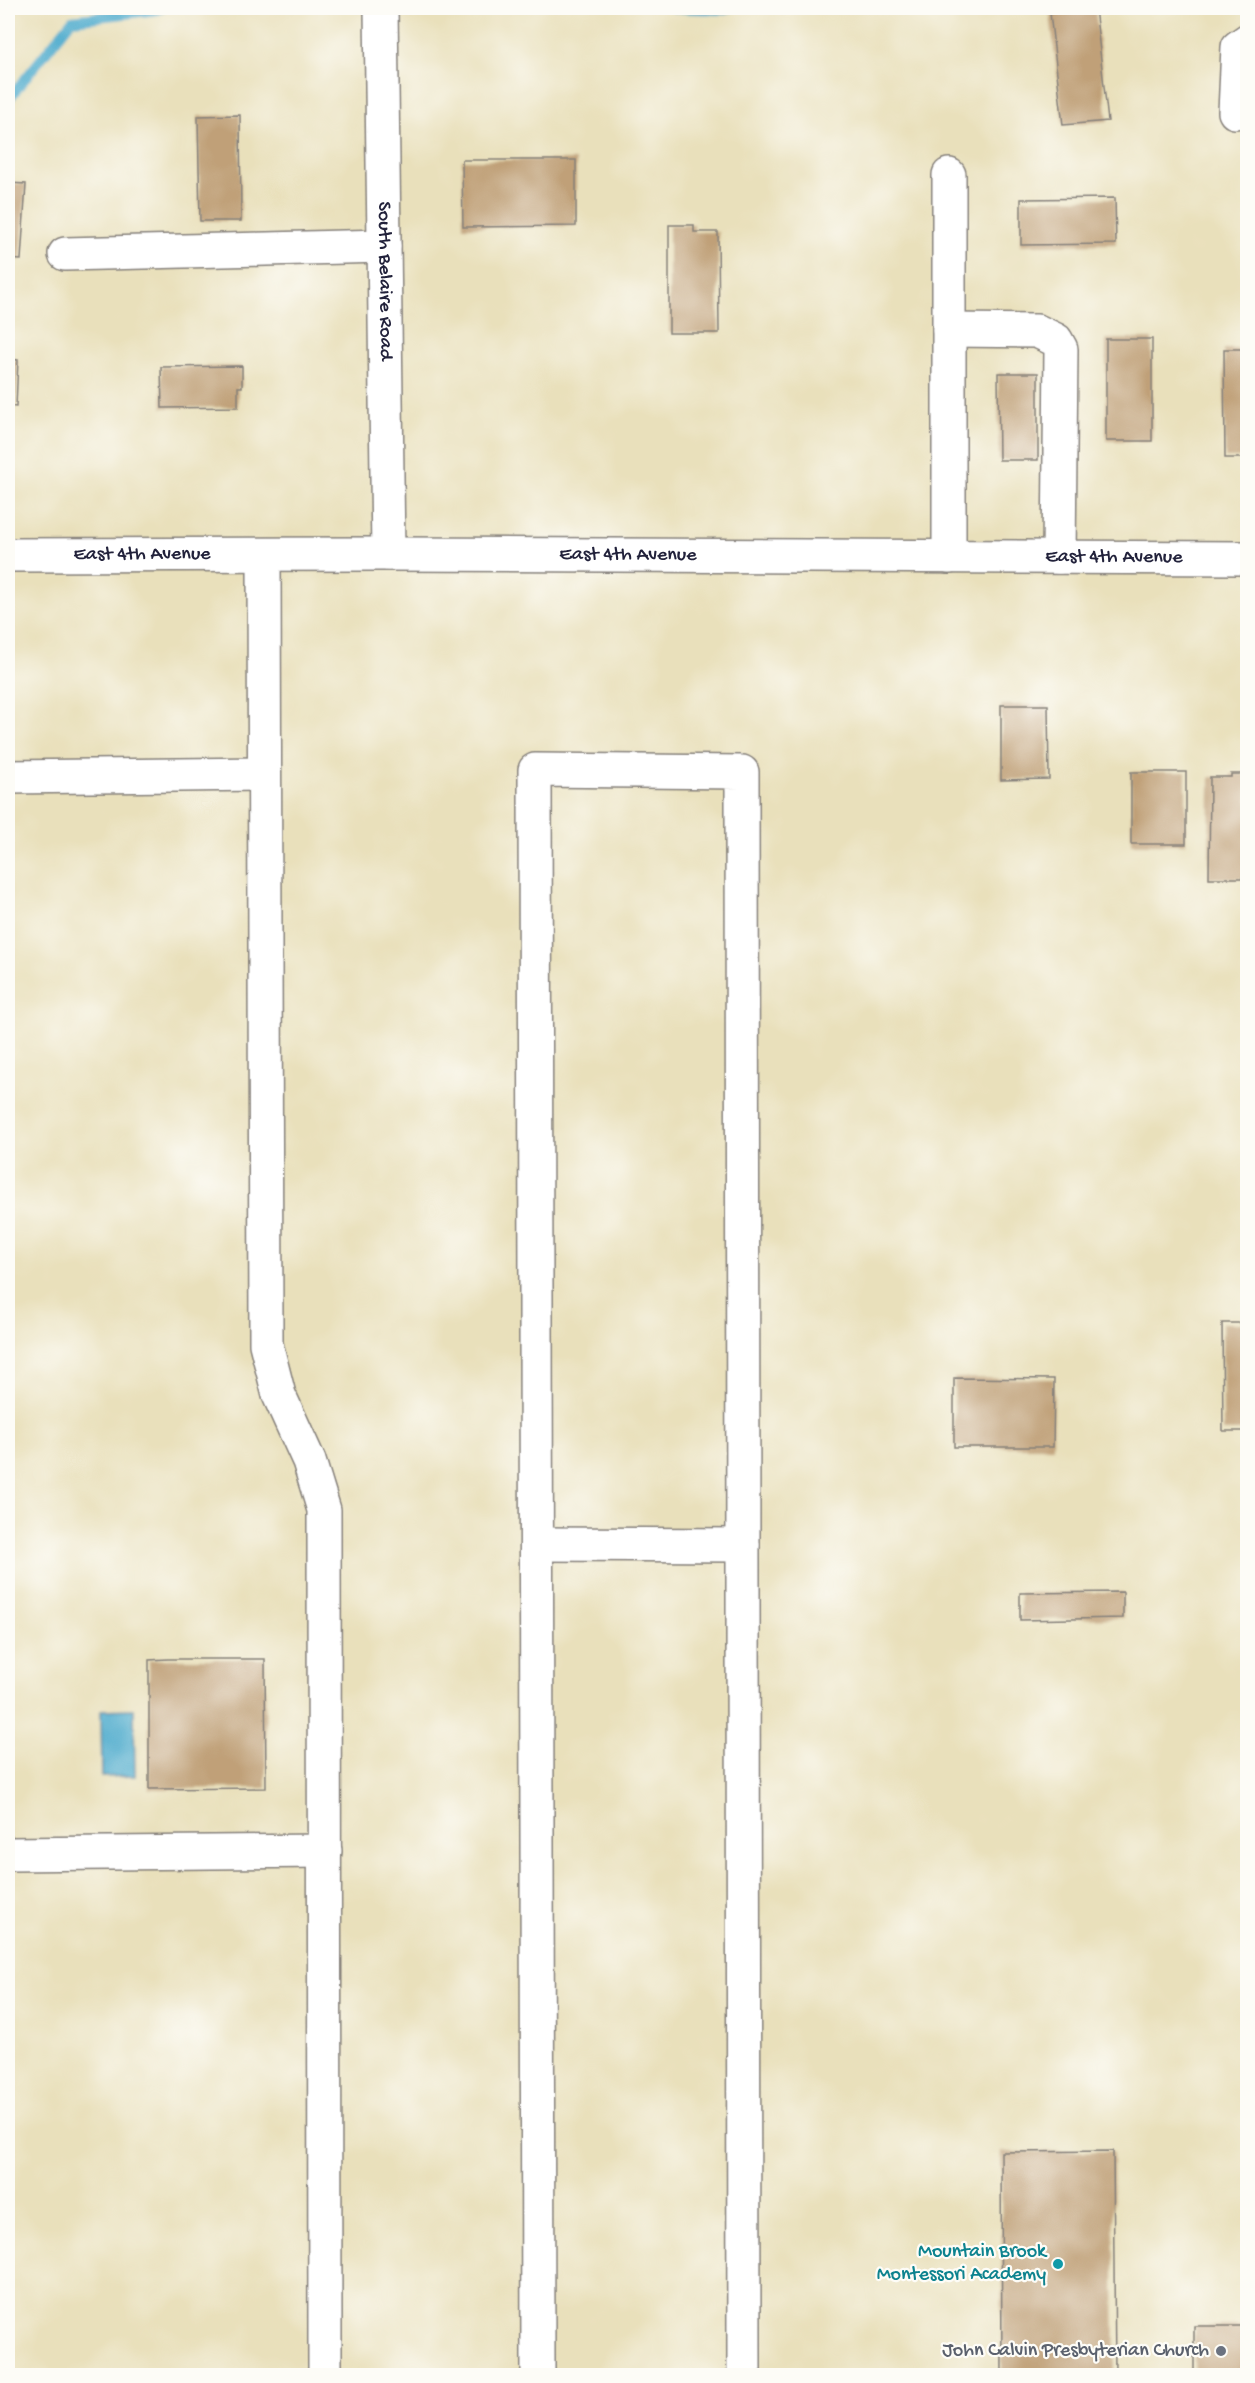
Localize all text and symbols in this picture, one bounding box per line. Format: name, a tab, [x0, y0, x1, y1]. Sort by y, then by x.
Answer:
street label: South Belaire Road	[372, 201, 397, 363]
street label: East 4th Avenue	[73, 543, 211, 566]
street label: East 4th Avenue	[559, 543, 697, 567]
street label: East 4th Avenue	[1045, 546, 1183, 569]
place label: Mountain Brook Montessori Academy	[877, 2241, 1048, 2287]
marker: Mountain Brook Montessori Academy	[1051, 2257, 1065, 2271]
place label: John Calvin Presbyterian Church	[942, 2340, 1209, 2363]
marker: John Calvin Presbyterian Church	[1214, 2344, 1228, 2358]

